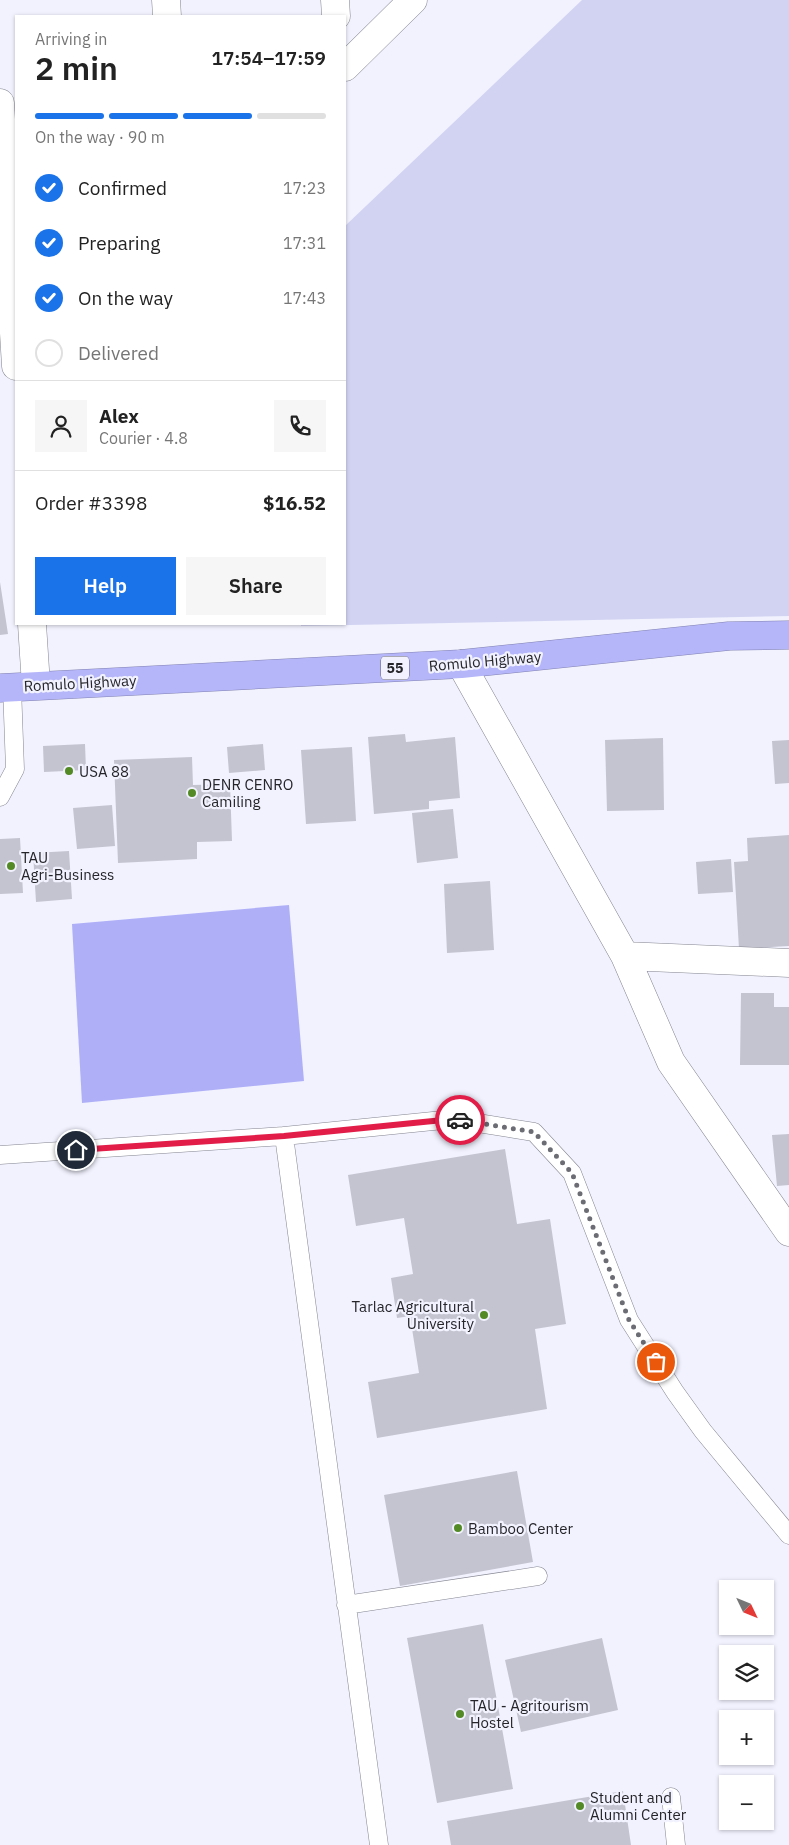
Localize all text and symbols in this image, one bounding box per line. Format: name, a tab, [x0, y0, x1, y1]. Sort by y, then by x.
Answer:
text: Arriving in	[35, 29, 107, 49]
text: 17:54–17:59	[212, 46, 326, 70]
text: 2 min	[35, 47, 118, 89]
text: On the way · 90 m	[35, 127, 165, 147]
icon: check	[35, 174, 63, 202]
text: Confirmed	[78, 176, 167, 200]
text: 17:23	[283, 178, 326, 198]
icon: check	[35, 229, 63, 257]
text: Preparing	[78, 231, 160, 255]
text: 17:31	[283, 233, 326, 253]
icon: check	[35, 284, 63, 312]
text: On the way	[78, 286, 173, 310]
text: 17:43	[283, 288, 326, 308]
text: Delivered	[78, 341, 159, 365]
button: person	[35, 400, 87, 452]
button: phone	[274, 400, 326, 452]
text: Alex	[99, 404, 139, 428]
text: Courier · 4.8	[99, 428, 188, 448]
text: Order #3398	[35, 491, 147, 515]
text: $16.52	[263, 491, 326, 515]
button: Help	[35, 557, 176, 615]
button: Share	[186, 557, 326, 615]
street label: Romulo Highway	[428, 647, 543, 675]
road number: 55	[381, 656, 409, 680]
street label: Romulo Highway	[23, 671, 137, 695]
place label: USA 88	[79, 762, 129, 781]
marker: USA 88	[63, 765, 75, 777]
place label: DENR CENRO Camiling	[202, 775, 293, 811]
marker: DENR CENRO Camiling	[186, 787, 198, 799]
place label: TAU Agri-Business	[21, 848, 114, 884]
marker: TAU Agri-Business	[5, 860, 17, 872]
courier	[435, 1095, 485, 1145]
icon: car	[446, 1106, 474, 1134]
pin	[55, 1129, 97, 1171]
icon: home	[62, 1136, 90, 1164]
place label: Tarlac Agricultural University	[352, 1297, 475, 1333]
marker: Tarlac Agricultural University	[478, 1309, 490, 1321]
pin	[635, 1341, 677, 1383]
icon: bag	[642, 1348, 670, 1376]
place label: Bamboo Center	[468, 1519, 573, 1538]
marker: Bamboo Center	[452, 1522, 464, 1534]
north arrow	[719, 1580, 774, 1635]
map controls	[719, 1580, 774, 1830]
button: layers	[719, 1645, 774, 1700]
place label: TAU - Agritourism Hostel	[470, 1696, 589, 1732]
marker: TAU - Agritourism Hostel	[454, 1708, 466, 1720]
button: +	[719, 1710, 774, 1765]
button: −	[719, 1775, 774, 1830]
place label: Student and Alumni Center	[590, 1788, 687, 1824]
marker: Student and Alumni Center	[574, 1800, 586, 1812]

